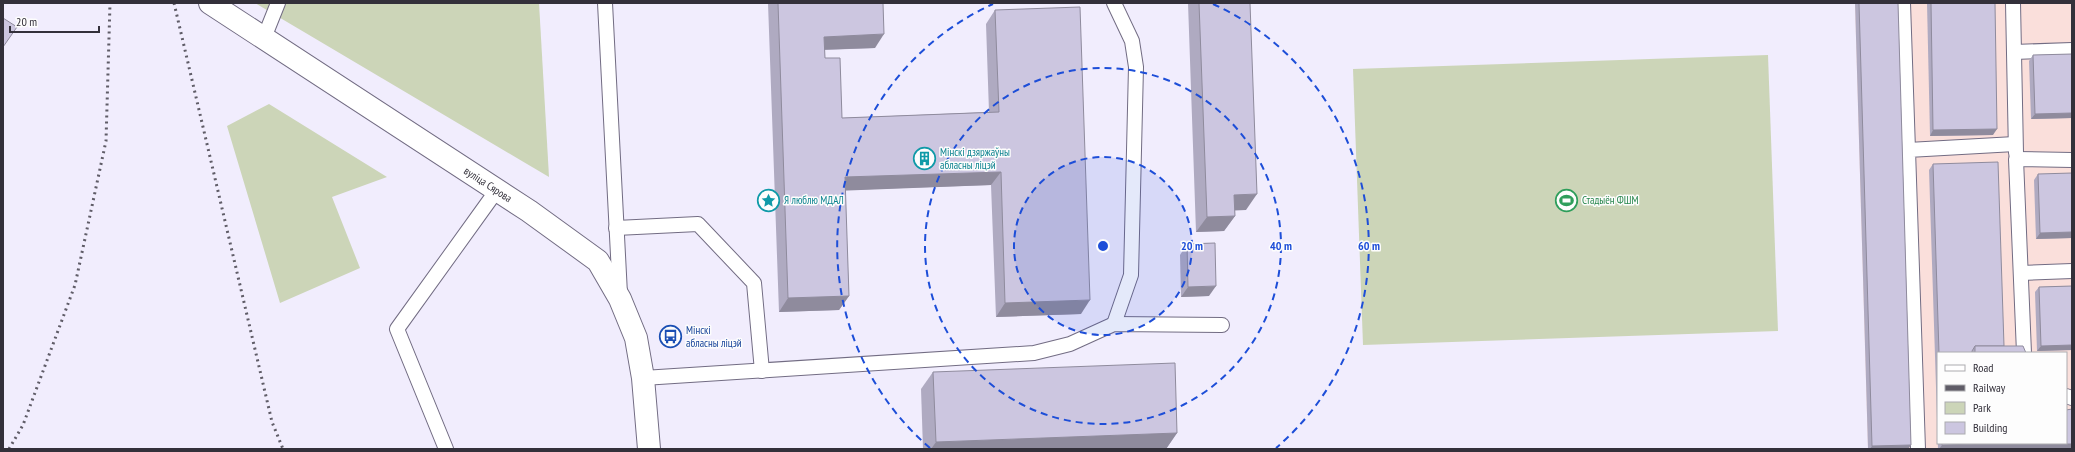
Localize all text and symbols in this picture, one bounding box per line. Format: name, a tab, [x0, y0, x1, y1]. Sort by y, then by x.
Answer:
scale bar	[10, 8, 99, 34]
text: 20 m	[16, 14, 37, 29]
building icon: Мінскі дзяржаўны абласны ліцэй	[911, 145, 937, 171]
place label: Мінскі дзяржаўны абласны ліцэй	[940, 145, 1010, 172]
street label: вуліца Сярова	[461, 164, 515, 205]
place icon: Я люблю МДАЛ	[756, 187, 782, 213]
sports icon: Стадыён ФШМ	[1553, 187, 1579, 213]
place label: Я люблю МДАЛ	[784, 193, 844, 207]
place label: Стадыён ФШМ	[1582, 193, 1638, 207]
text: 20 m	[1181, 238, 1203, 253]
text: 40 m	[1270, 238, 1292, 253]
text: 60 m	[1358, 238, 1380, 253]
centre of rings	[1096, 239, 1110, 253]
bus stop icon: Мінскі абласны ліцэй	[657, 323, 683, 349]
place label: Мінскі абласны ліцэй	[686, 323, 742, 350]
legend	[1937, 352, 2067, 444]
text: Road	[1973, 360, 1993, 375]
text: Railway	[1973, 380, 2006, 395]
text: Park	[1973, 400, 1991, 415]
text: Building	[1973, 420, 2008, 435]

